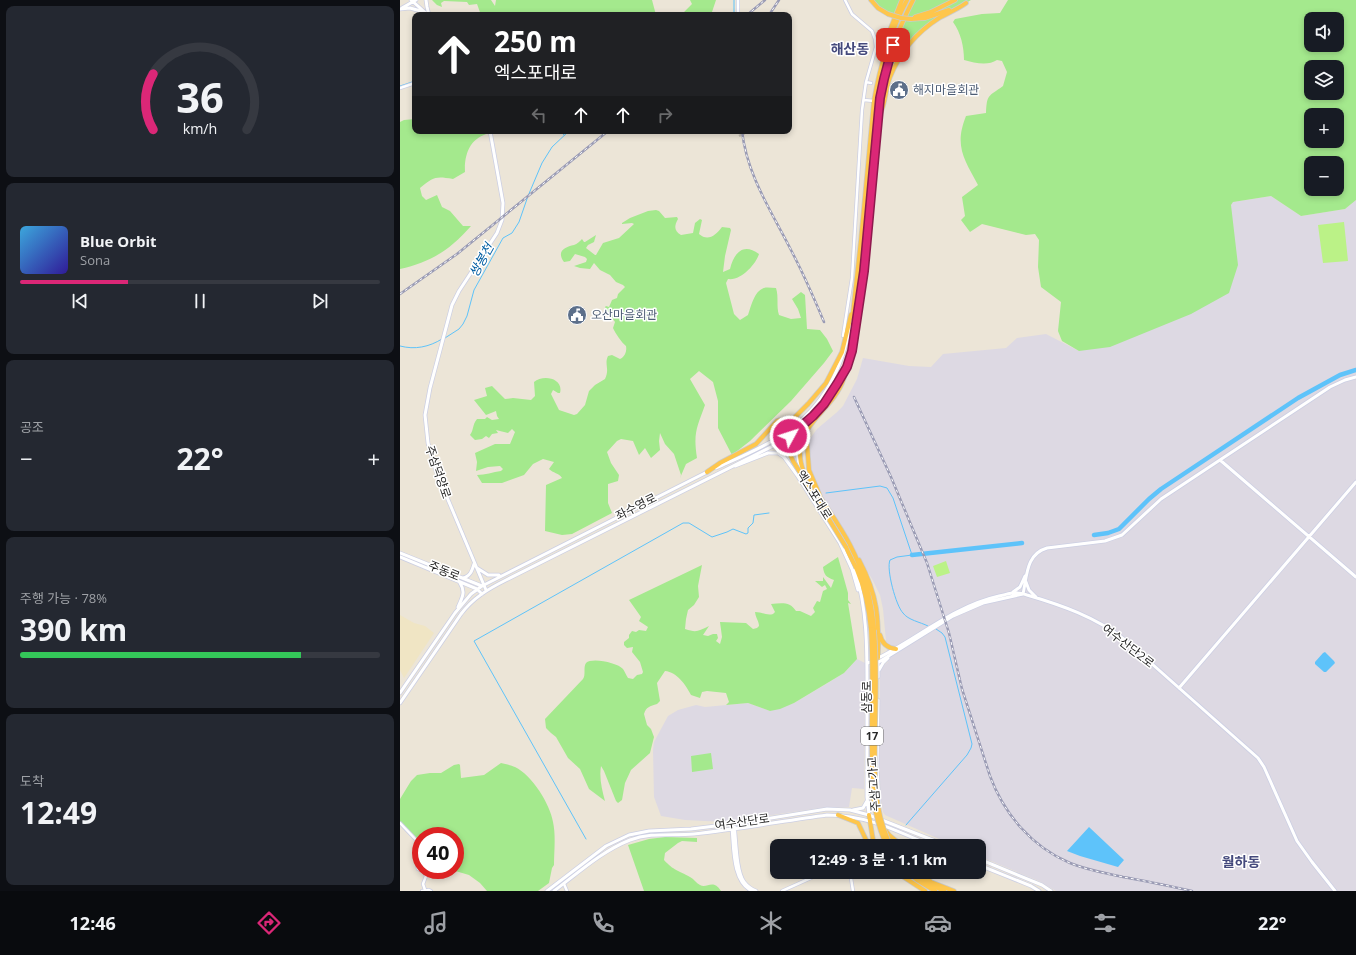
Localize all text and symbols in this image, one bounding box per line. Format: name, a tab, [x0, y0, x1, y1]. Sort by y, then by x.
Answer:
map controls	[1304, 12, 1344, 196]
button: sound	[1304, 12, 1344, 52]
text: 250 m	[494, 22, 577, 60]
icon: ahead	[428, 28, 480, 80]
pin	[876, 28, 910, 62]
icon: arrive	[882, 34, 904, 56]
district label: 해산동	[831, 39, 869, 58]
text: 엑스포대로	[494, 60, 577, 84]
button: layers	[1304, 60, 1344, 100]
text: 36	[176, 68, 224, 124]
public building icon: 해지마을회관	[888, 79, 910, 101]
place label: 해지마을회관	[913, 81, 979, 98]
icon: left	[528, 104, 550, 126]
icon: ahead	[570, 104, 592, 126]
icon: ahead	[612, 104, 634, 126]
icon: right	[654, 104, 676, 126]
button: +	[1304, 108, 1344, 148]
text: km/h	[183, 118, 217, 137]
button: −	[1304, 156, 1344, 196]
text: Blue Orbit	[80, 231, 157, 251]
water label: 쌍봉천	[464, 239, 498, 280]
text: Sona	[80, 251, 110, 269]
icon: previous	[69, 290, 91, 312]
icon: pause	[189, 290, 211, 312]
icon: next	[309, 290, 331, 312]
public building icon: 오산마을회관	[566, 304, 588, 326]
place label: 오산마을회관	[591, 306, 657, 323]
position arrow	[769, 415, 811, 457]
text: 공조	[20, 418, 44, 436]
text: 22°	[176, 438, 224, 479]
text: −	[20, 443, 33, 473]
text: +	[367, 443, 380, 473]
street label: 주삼덕양로	[421, 443, 455, 501]
street label: 엑스포대로	[793, 467, 836, 523]
street label: 좌수영로	[612, 489, 659, 524]
street label: 주동로	[426, 556, 463, 585]
text: 주행 가능 · 78%	[20, 589, 107, 607]
text: 390 km	[20, 609, 127, 650]
street label: 여수산단2로	[1099, 620, 1158, 671]
street label: 삼동로	[858, 680, 875, 714]
road number: 17	[861, 727, 883, 745]
street label: 주삼고가교	[863, 756, 884, 812]
text: 도착	[20, 772, 44, 790]
text: 12:49	[20, 792, 97, 833]
street label: 여수산단로	[713, 809, 770, 834]
speed limit sign: 40	[412, 827, 464, 879]
text: 12:49 · 3 분 · 1.1 km	[809, 849, 947, 869]
district label: 월하동	[1222, 852, 1260, 871]
icon: directions	[255, 909, 283, 937]
icon: music	[422, 909, 450, 937]
icon: phone	[589, 909, 617, 937]
icon: climate	[757, 909, 785, 937]
icon: car	[924, 909, 952, 937]
icon: filters	[1091, 909, 1119, 937]
text: 12:46	[70, 911, 116, 935]
text: 22°	[1258, 911, 1286, 935]

